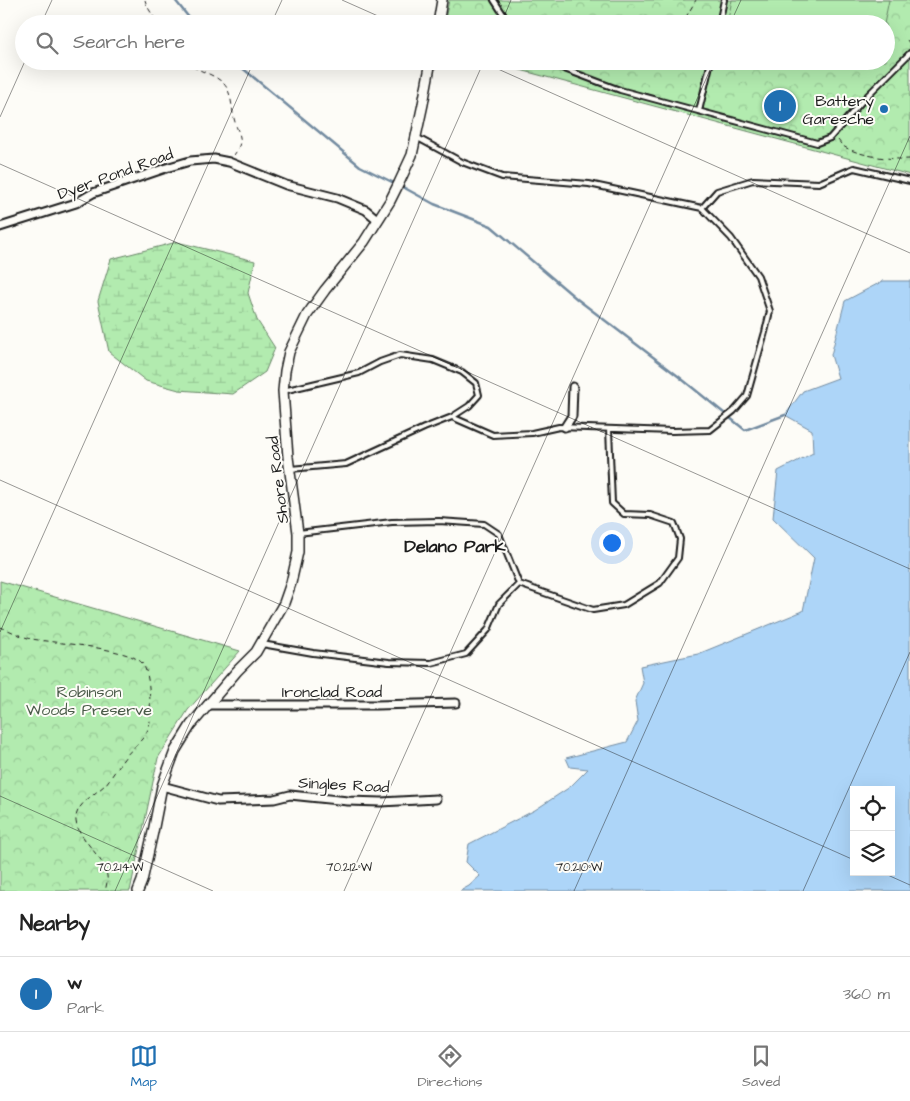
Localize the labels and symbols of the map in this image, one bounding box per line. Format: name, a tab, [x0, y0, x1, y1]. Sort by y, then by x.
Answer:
pin: 1	[764, 87, 796, 125]
place label: Battery Garesche	[803, 90, 874, 130]
marker: Battery Garesche	[878, 103, 890, 115]
street label: Dyer Pond Road	[54, 143, 177, 206]
street label: Shore Road	[262, 435, 294, 525]
your location	[599, 530, 625, 556]
district label: Delano Park	[404, 534, 507, 559]
park label: Robinson Woods Preserve	[26, 681, 152, 721]
street label: Ironclad Road	[282, 681, 382, 703]
street label: Singles Road	[298, 772, 390, 799]
text: 70.214°W	[96, 859, 144, 876]
text: 70.212°W	[326, 859, 373, 876]
text: 70.210°W	[556, 859, 603, 876]

